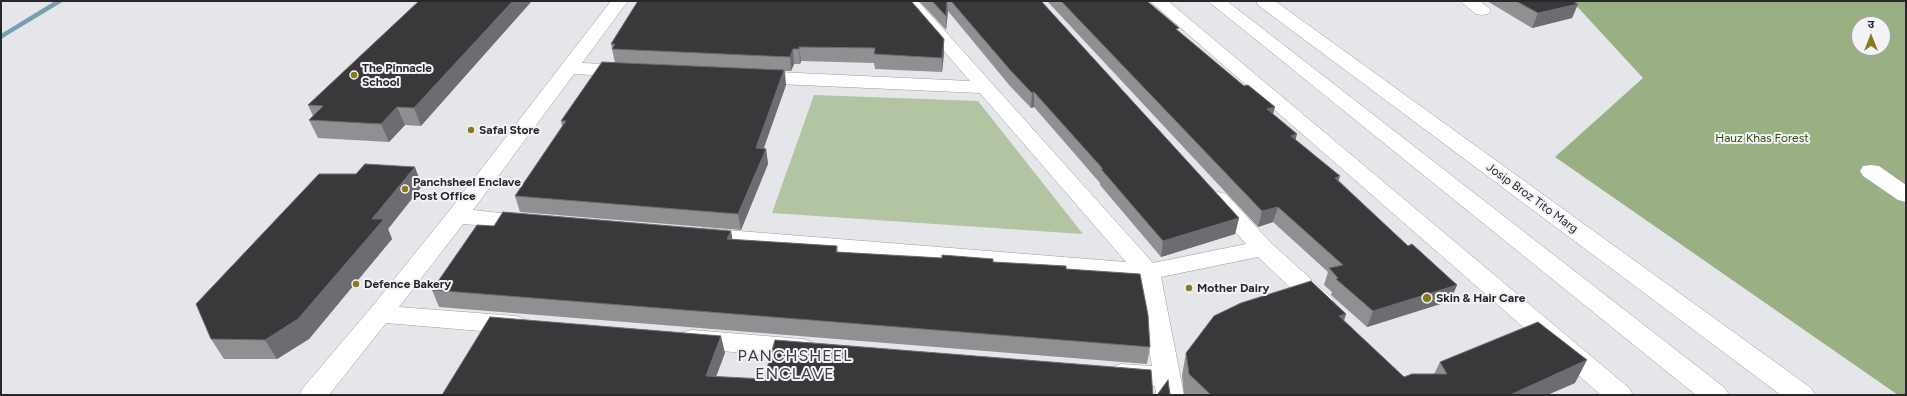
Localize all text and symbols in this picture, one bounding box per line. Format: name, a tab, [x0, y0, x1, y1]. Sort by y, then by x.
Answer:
north arrow	[1851, 16, 1891, 56]
text: उ	[1868, 18, 1874, 31]
place label: The Pinnacle School	[362, 61, 432, 89]
marker: The Pinnacle School	[349, 70, 359, 80]
place label: Safal Store	[479, 123, 540, 137]
marker: Safal Store	[466, 125, 476, 135]
park label: Hauz Khas Forest	[1715, 131, 1809, 145]
street label: Josip Broz Tito Marg	[1483, 160, 1581, 236]
place label: Panchsheel Enclave Post Office	[413, 175, 521, 203]
marker: Panchsheel Enclave Post Office	[400, 184, 410, 194]
place label: Defence Bakery	[364, 277, 451, 291]
marker: Defence Bakery	[351, 279, 361, 289]
place label: Mother Dairy	[1197, 281, 1269, 295]
marker: Mother Dairy	[1184, 283, 1194, 293]
place label: Skin & Hair Care	[1436, 291, 1525, 305]
marker: Skin & Hair Care	[1421, 292, 1433, 304]
district label: PANCHSHEEL ENCLAVE	[737, 346, 853, 384]

